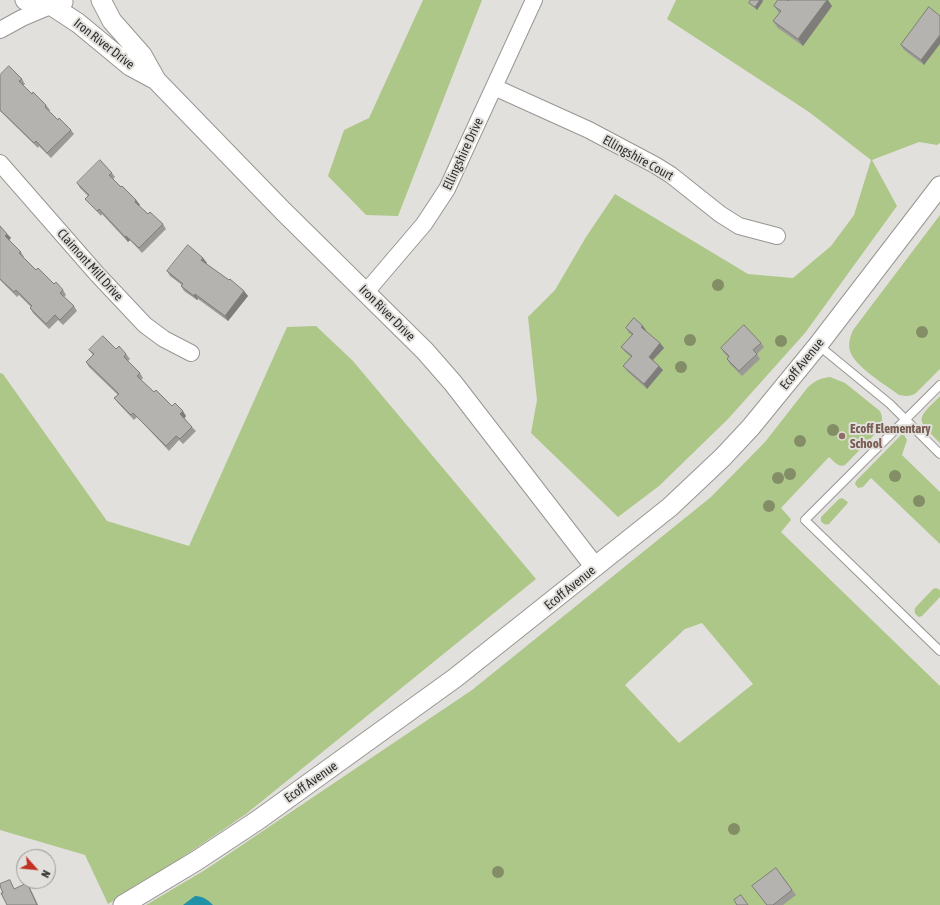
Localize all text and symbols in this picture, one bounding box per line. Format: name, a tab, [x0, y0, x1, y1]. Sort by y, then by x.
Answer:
street label: Iron River Drive	[71, 15, 137, 73]
street label: Ellingshire Drive	[439, 115, 487, 193]
street label: Ellingshire Court	[600, 132, 676, 184]
street label: Claimont Mill Drive	[54, 226, 126, 304]
street label: Iron River Drive	[356, 282, 418, 344]
street label: Ecoff Avenue	[777, 335, 827, 393]
place label: Ecoff Elementary School	[850, 421, 931, 452]
marker: Ecoff Elementary School	[837, 431, 847, 441]
street label: Ecoff Avenue	[541, 563, 599, 613]
street label: Ecoff Avenue	[281, 758, 341, 806]
north arrow	[16, 849, 56, 889]
text: N	[39, 868, 53, 880]

